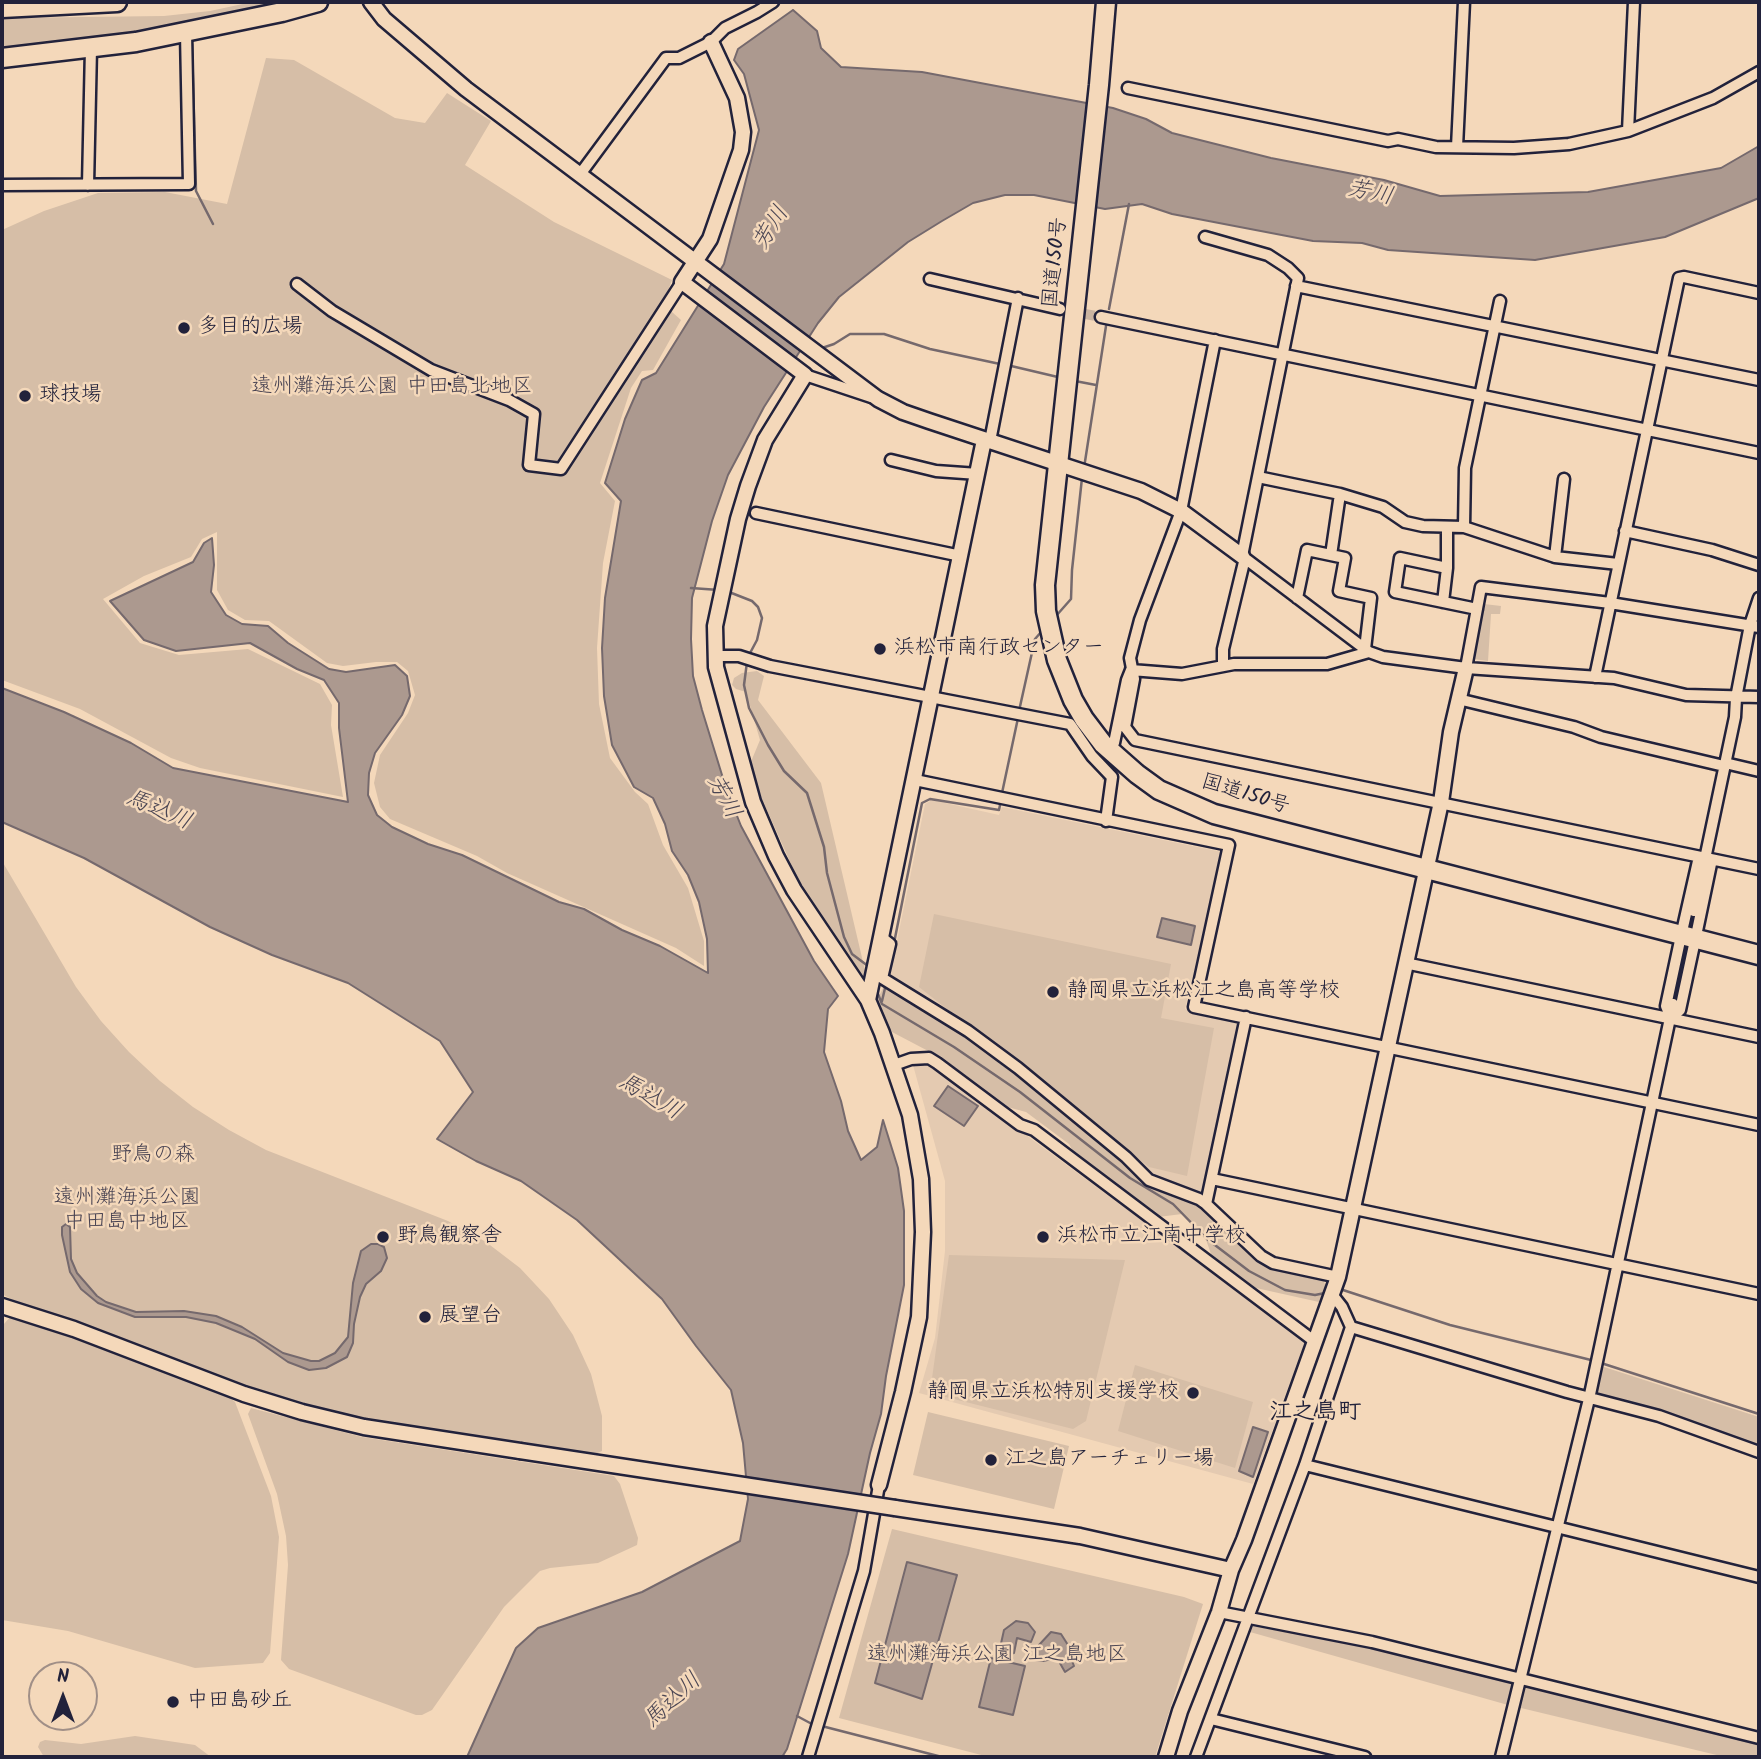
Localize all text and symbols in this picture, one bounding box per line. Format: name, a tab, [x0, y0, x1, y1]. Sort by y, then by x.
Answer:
water label: 芳川	[1345, 177, 1395, 213]
water label: 芳川	[749, 202, 797, 256]
street label: 国道150号	[1040, 216, 1074, 310]
place label: 多目的広場	[198, 315, 303, 341]
marker: 多目的広場	[176, 320, 192, 336]
park label: 遠州灘海浜公園 中田島北地区	[251, 375, 533, 401]
place label: 球技場	[39, 383, 102, 409]
marker: 球技場	[17, 388, 33, 404]
place label: 浜松市南行政センター	[894, 636, 1104, 662]
marker: 浜松市南行政センター	[872, 641, 888, 657]
water label: 芳川	[699, 771, 745, 825]
street label: 国道150号	[1198, 771, 1292, 821]
water label: 馬込川	[121, 786, 195, 838]
place label: 静岡県立浜松江之島高等学校	[1067, 979, 1340, 1005]
marker: 静岡県立浜松江之島高等学校	[1045, 984, 1061, 1000]
water label: 馬込川	[612, 1070, 686, 1128]
park label: 野鳥の森	[111, 1143, 195, 1169]
park label: 遠州灘海浜公園 中田島中地区	[54, 1186, 200, 1236]
place label: 野鳥観察舎	[397, 1224, 502, 1250]
place label: 浜松市立江南中学校	[1057, 1224, 1246, 1250]
marker: 野鳥観察舎	[375, 1229, 391, 1245]
marker: 浜松市立江南中学校	[1035, 1229, 1051, 1245]
place label: 展望台	[439, 1304, 502, 1330]
marker: 展望台	[417, 1309, 433, 1325]
place label: 静岡県立浜松特別支援学校	[927, 1380, 1179, 1406]
marker: 静岡県立浜松特別支援学校	[1185, 1385, 1201, 1401]
district label: 江之島町	[1269, 1400, 1361, 1428]
place label: 江之島アーチェリー場	[1005, 1447, 1214, 1473]
marker: 江之島アーチェリー場	[983, 1452, 999, 1468]
park label: 遠州灘海浜公園 江之島地区	[867, 1643, 1127, 1669]
north arrow	[28, 1661, 98, 1731]
text: N	[57, 1662, 69, 1692]
water label: 馬込川	[639, 1668, 709, 1736]
place label: 中田島砂丘	[187, 1689, 292, 1715]
marker: 中田島砂丘	[165, 1694, 181, 1710]

